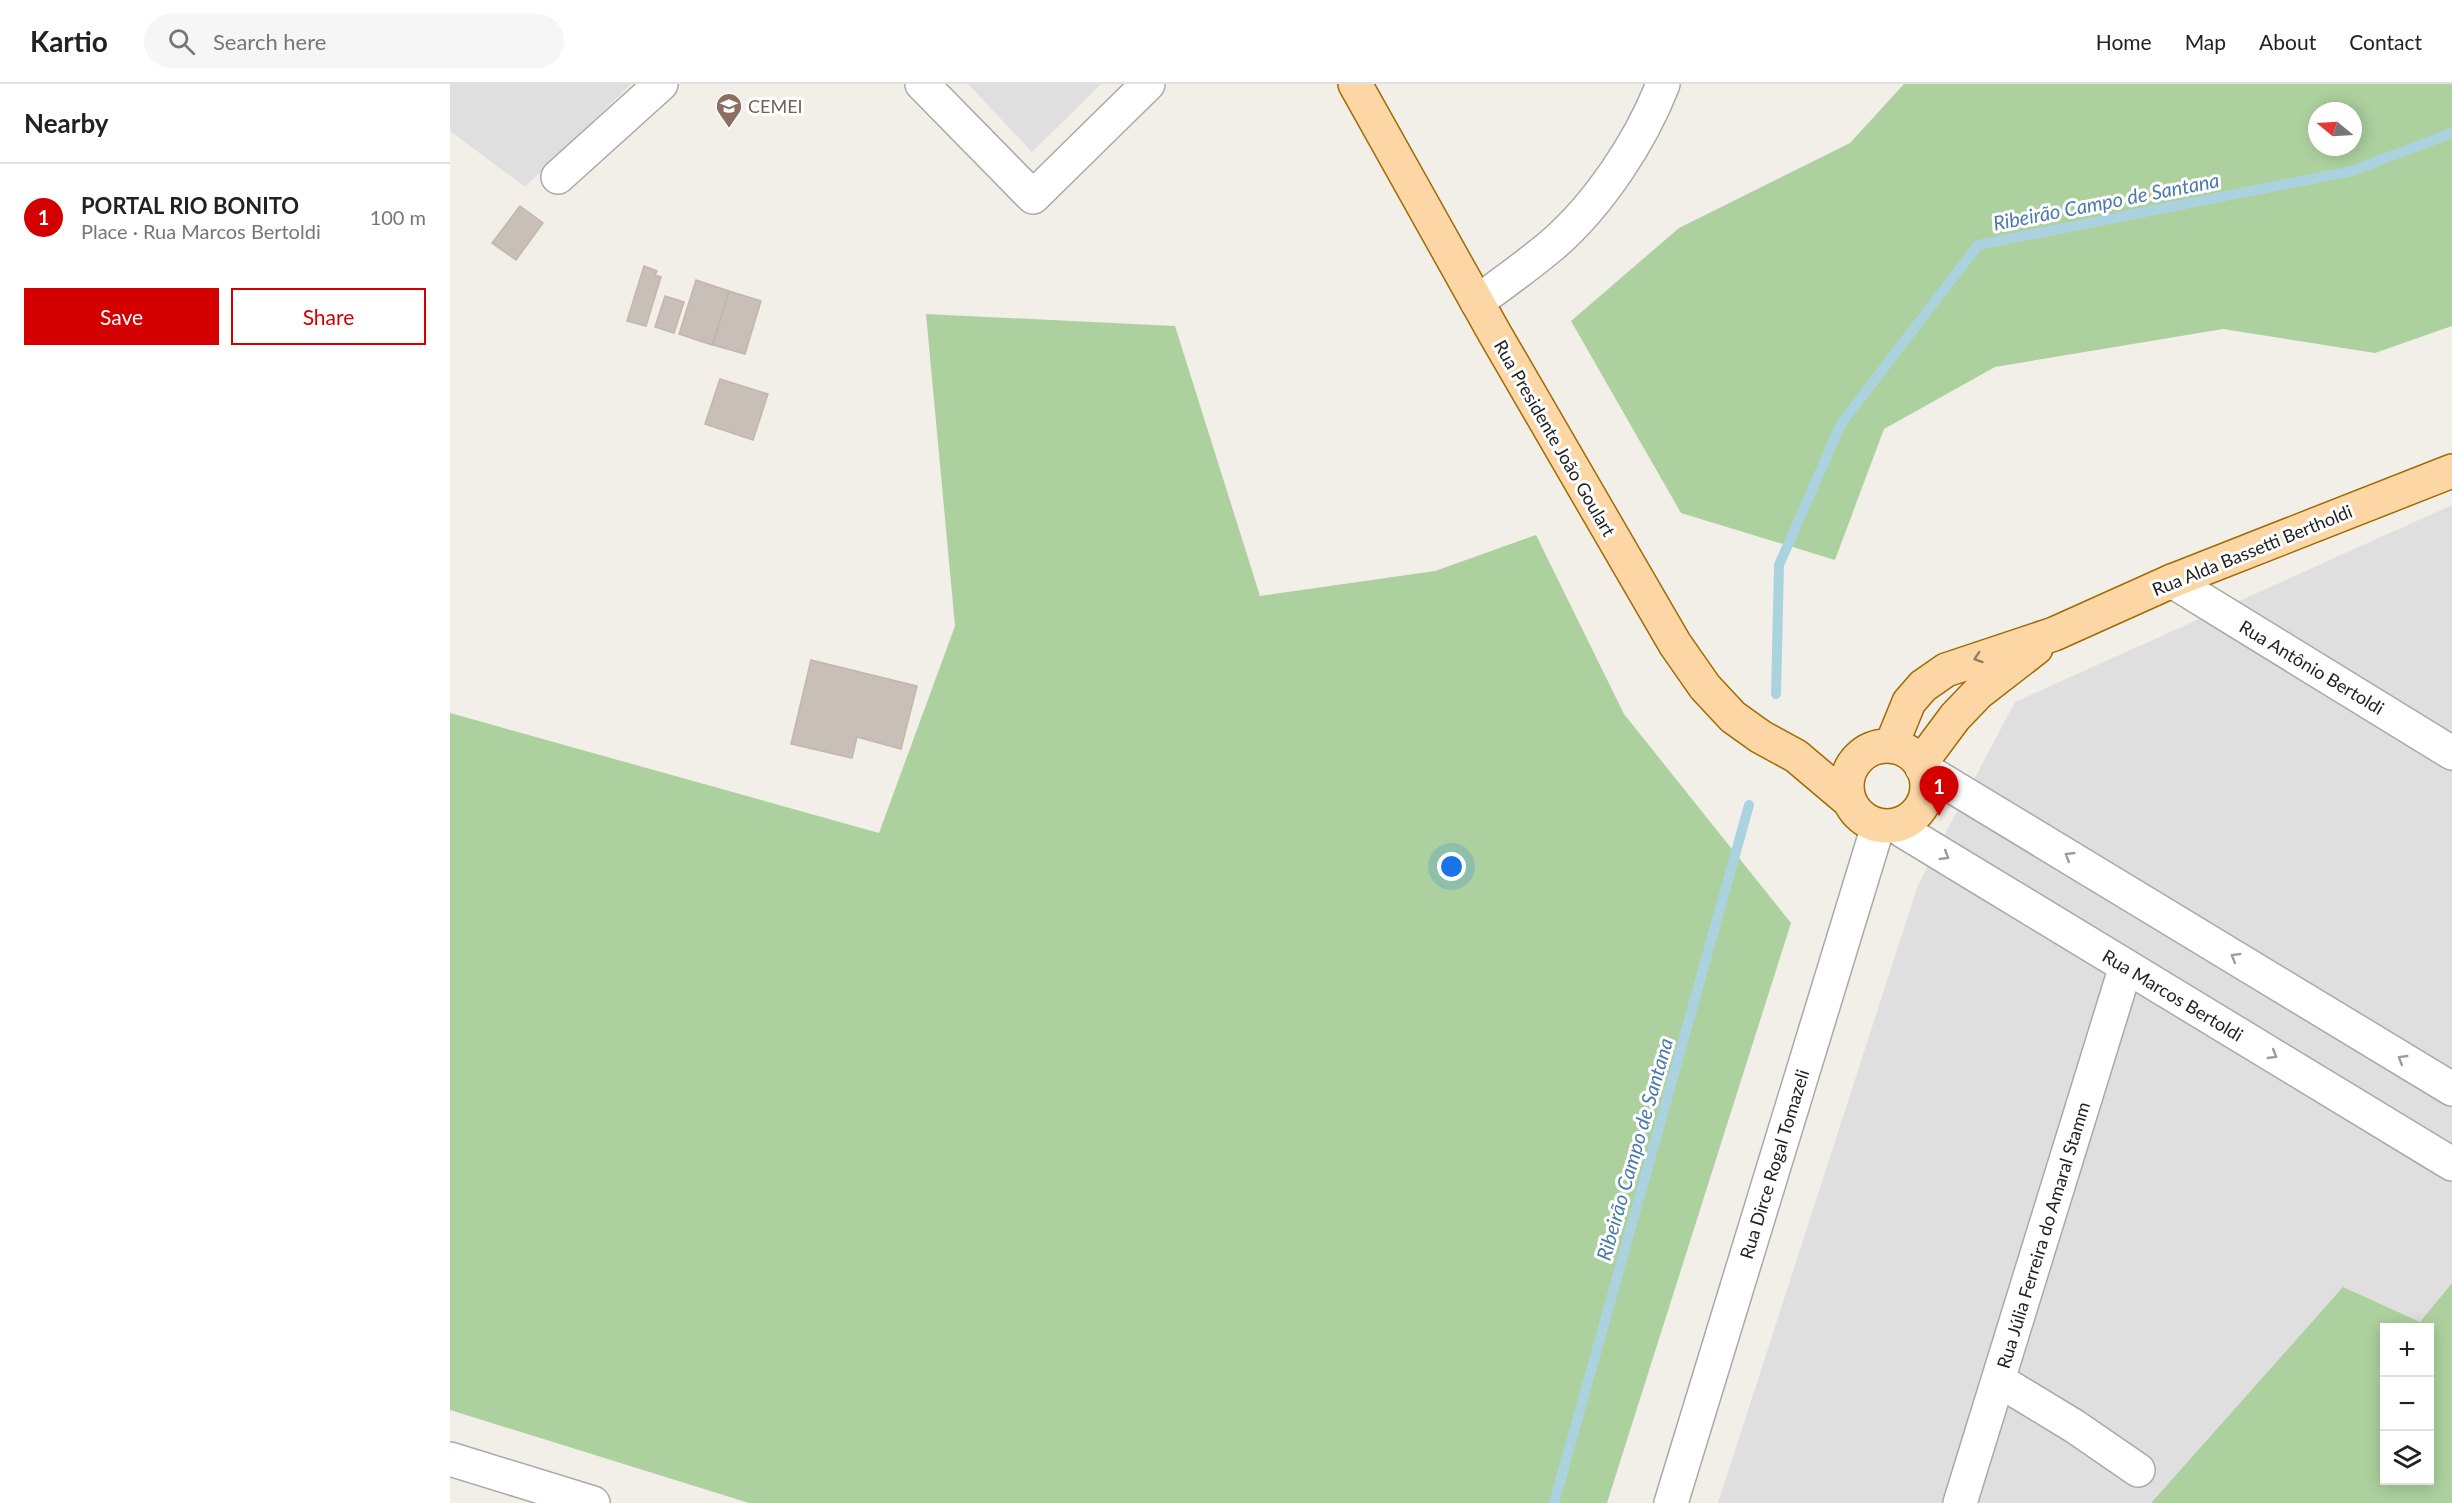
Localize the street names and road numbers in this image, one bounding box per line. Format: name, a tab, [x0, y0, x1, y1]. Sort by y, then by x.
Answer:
street label: Rua Presidente João Goulart	[1490, 336, 1621, 541]
street label: Rua Alda Bassetti Bertholdi	[2149, 500, 2355, 600]
street label: Rua Antônio Bertoldi	[2236, 615, 2388, 719]
street label: Rua Marcos Bertoldi	[2099, 944, 2247, 1046]
street label: Rua Dirce Rogal Tomazeli	[1735, 1067, 1813, 1261]
street label: Rua Júlia Ferreira do Amaral Stamm	[1992, 1099, 2094, 1371]

